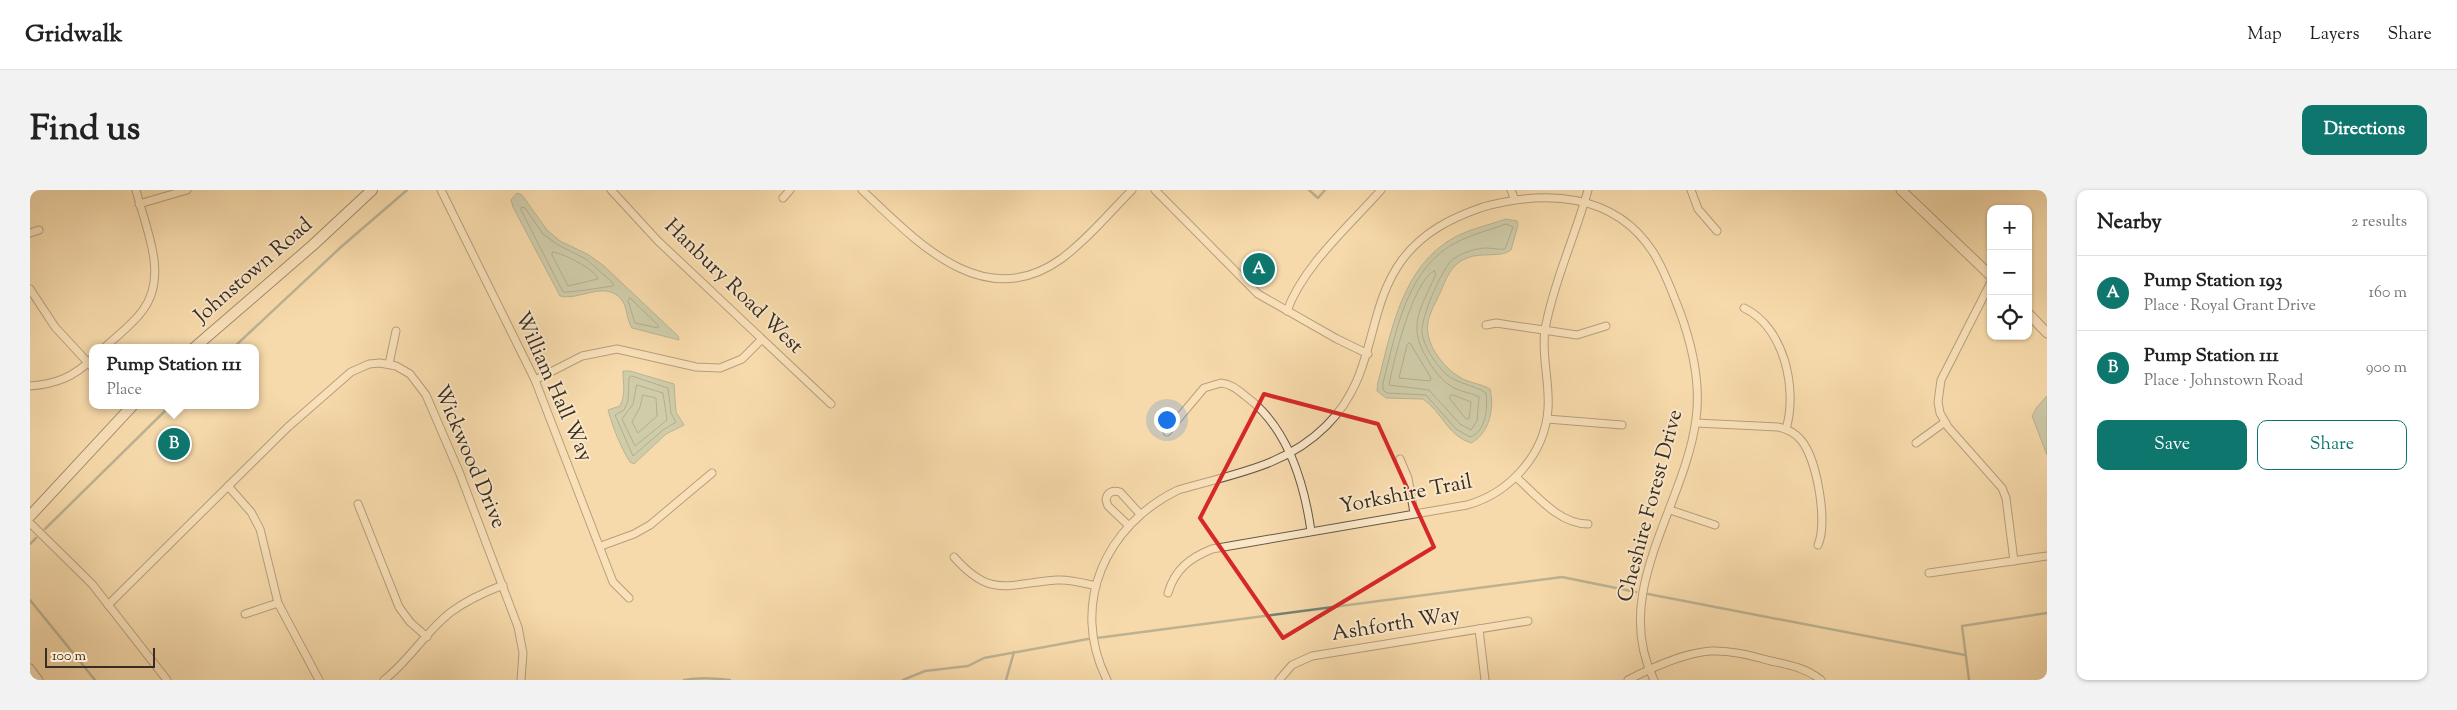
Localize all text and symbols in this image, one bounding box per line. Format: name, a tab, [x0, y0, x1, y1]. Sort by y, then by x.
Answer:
text: Gridwalk	[25, 18, 123, 52]
text: Map	[2247, 22, 2282, 48]
text: Layers	[2310, 22, 2360, 48]
text: Share	[2388, 22, 2432, 48]
text: Find us	[30, 105, 140, 156]
button: Directions	[2302, 105, 2427, 155]
map controls	[1987, 205, 2032, 340]
button: +	[1987, 205, 2032, 250]
text: Nearby	[2097, 208, 2162, 238]
street label: Johnstown Road	[187, 211, 320, 332]
text: 2 results	[2351, 211, 2407, 234]
street label: Hanbury Road West	[657, 213, 809, 361]
pin: A	[1243, 250, 1275, 288]
button: −	[1987, 250, 2032, 295]
text: Pump Station 193	[2144, 268, 2283, 295]
text: A	[2107, 282, 2120, 305]
text: 160 m	[2369, 282, 2407, 305]
button: locate	[1987, 295, 2032, 340]
text: Place · Royal Grant Drive	[2144, 295, 2316, 318]
street label: William Hall Way	[506, 307, 600, 467]
text: Pump Station 111	[2144, 343, 2279, 370]
popup	[89, 344, 259, 409]
text: Pump Station 111	[107, 352, 241, 379]
text: B	[2108, 357, 2118, 380]
text: 900 m	[2366, 357, 2407, 380]
text: Place · Johnstown Road	[2144, 370, 2303, 393]
text: Place	[107, 379, 142, 402]
street label: Wickwood Drive	[425, 381, 513, 533]
street label: Cheshire Forest Drive	[1611, 406, 1691, 606]
your location	[1154, 407, 1180, 433]
button: Save	[2097, 420, 2247, 470]
button: Share	[2257, 420, 2407, 470]
pin: B	[158, 425, 190, 463]
street label: Yorkshire Trail	[1337, 467, 1475, 523]
street label: Ashforth Way	[1330, 600, 1463, 650]
scale bar	[45, 645, 155, 668]
text: 100 m	[52, 647, 86, 667]

